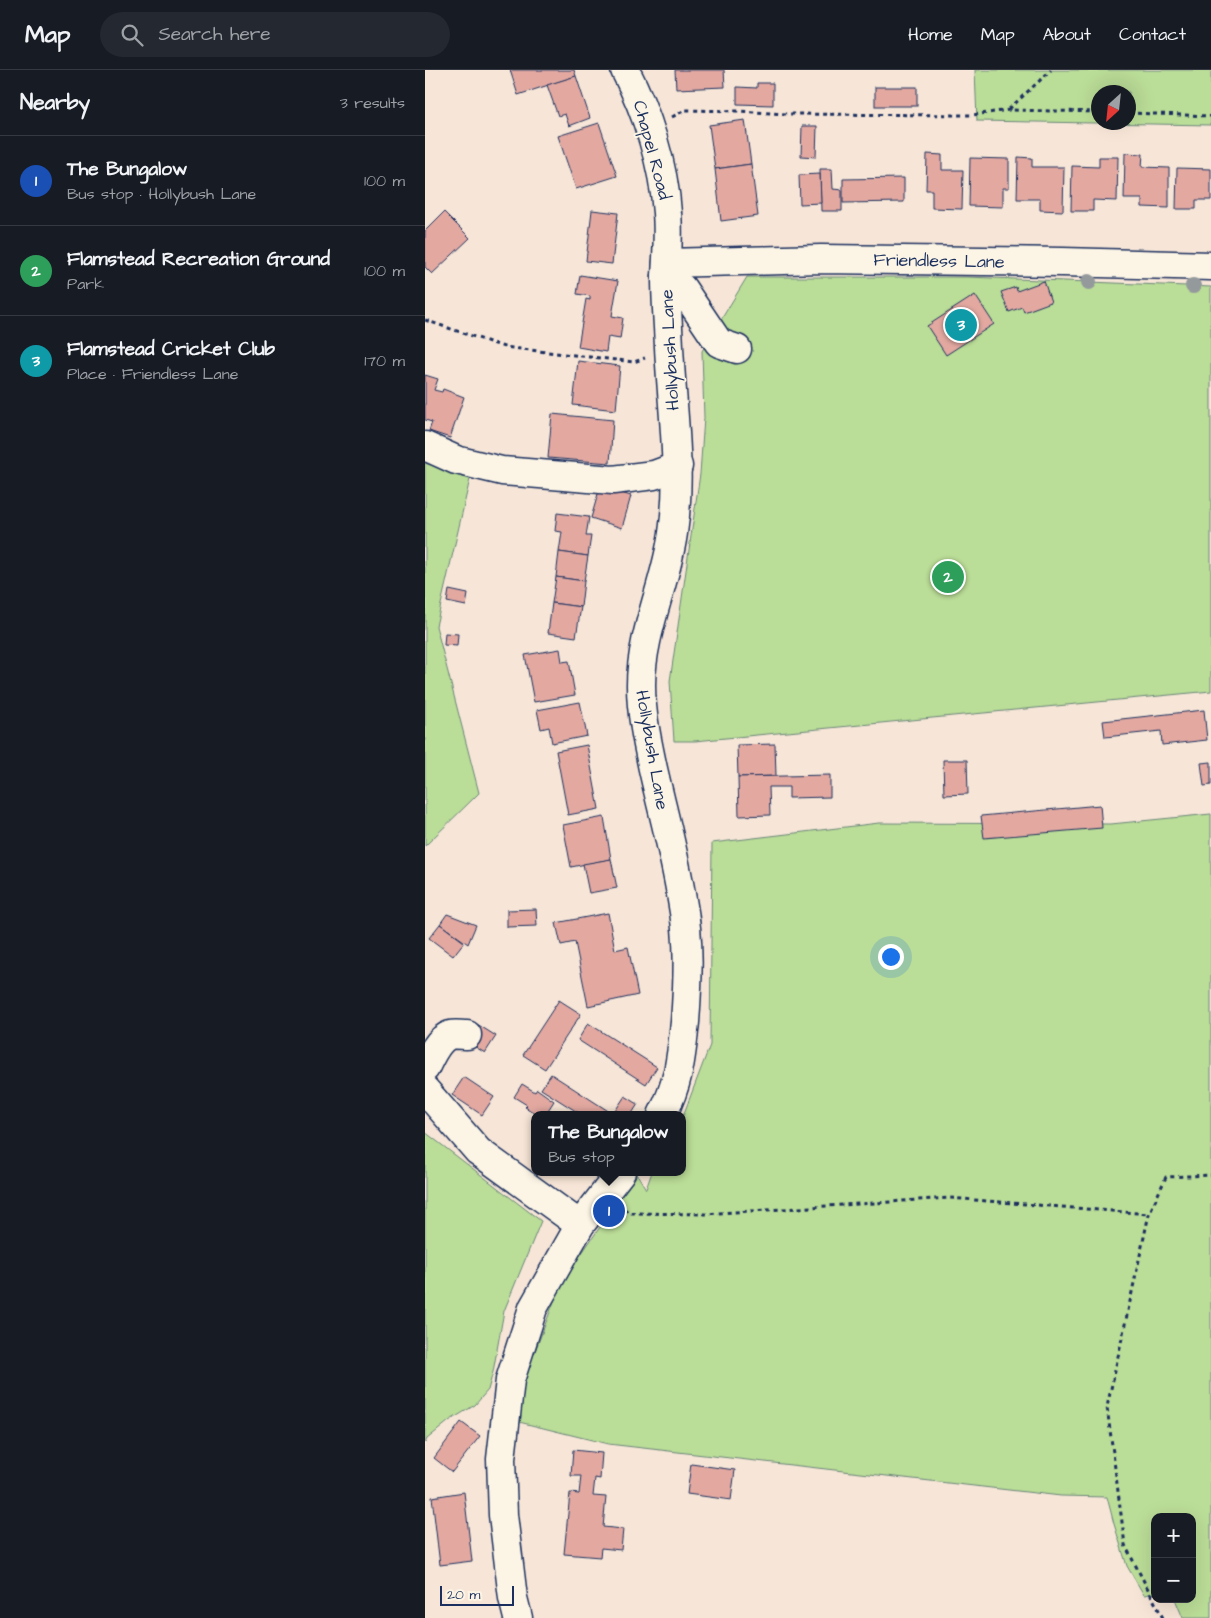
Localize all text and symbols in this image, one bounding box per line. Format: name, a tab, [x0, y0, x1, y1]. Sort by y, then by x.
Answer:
search box	[100, 12, 450, 57]
text: Map	[25, 18, 70, 52]
icon: search	[118, 21, 146, 49]
text: Search here	[158, 21, 271, 48]
text: Home	[908, 22, 953, 47]
text: Map	[981, 22, 1015, 47]
text: About	[1043, 22, 1091, 47]
text: Contact	[1119, 22, 1186, 47]
north arrow	[1091, 85, 1136, 130]
text: Nearby	[20, 88, 90, 117]
text: 3 results	[340, 92, 405, 114]
street label: Chapel Road	[627, 98, 677, 202]
text: The Bungalow	[67, 156, 187, 183]
text: 1	[35, 170, 37, 192]
text: 100 m	[364, 170, 405, 192]
text: Bus stop · Hollybush Lane	[67, 183, 256, 205]
text: Flamstead Recreation Ground	[67, 246, 330, 273]
street label: Friendless Lane	[873, 247, 1005, 275]
text: 2	[31, 260, 41, 282]
text: 100 m	[364, 260, 405, 282]
text: Park	[67, 273, 104, 295]
street label: Hollybush Lane	[654, 288, 687, 411]
pin: 3	[945, 306, 977, 344]
text: Flamstead Cricket Club	[67, 336, 275, 363]
text: 3	[32, 350, 40, 372]
text: 170 m	[364, 350, 405, 372]
text: Place · Friendless Lane	[67, 363, 238, 385]
pin: 2	[932, 558, 964, 596]
street label: Hollybush Lane	[628, 688, 675, 812]
your location	[878, 944, 904, 970]
popup	[531, 1111, 686, 1176]
text: The Bungalow	[548, 1119, 669, 1146]
text: Bus stop	[548, 1146, 615, 1168]
pin: 1	[593, 1192, 625, 1230]
map controls	[1151, 1513, 1196, 1603]
button: +	[1151, 1513, 1196, 1558]
button: −	[1151, 1558, 1196, 1603]
scale bar	[440, 1583, 514, 1606]
text: 20 m	[447, 1585, 480, 1605]

